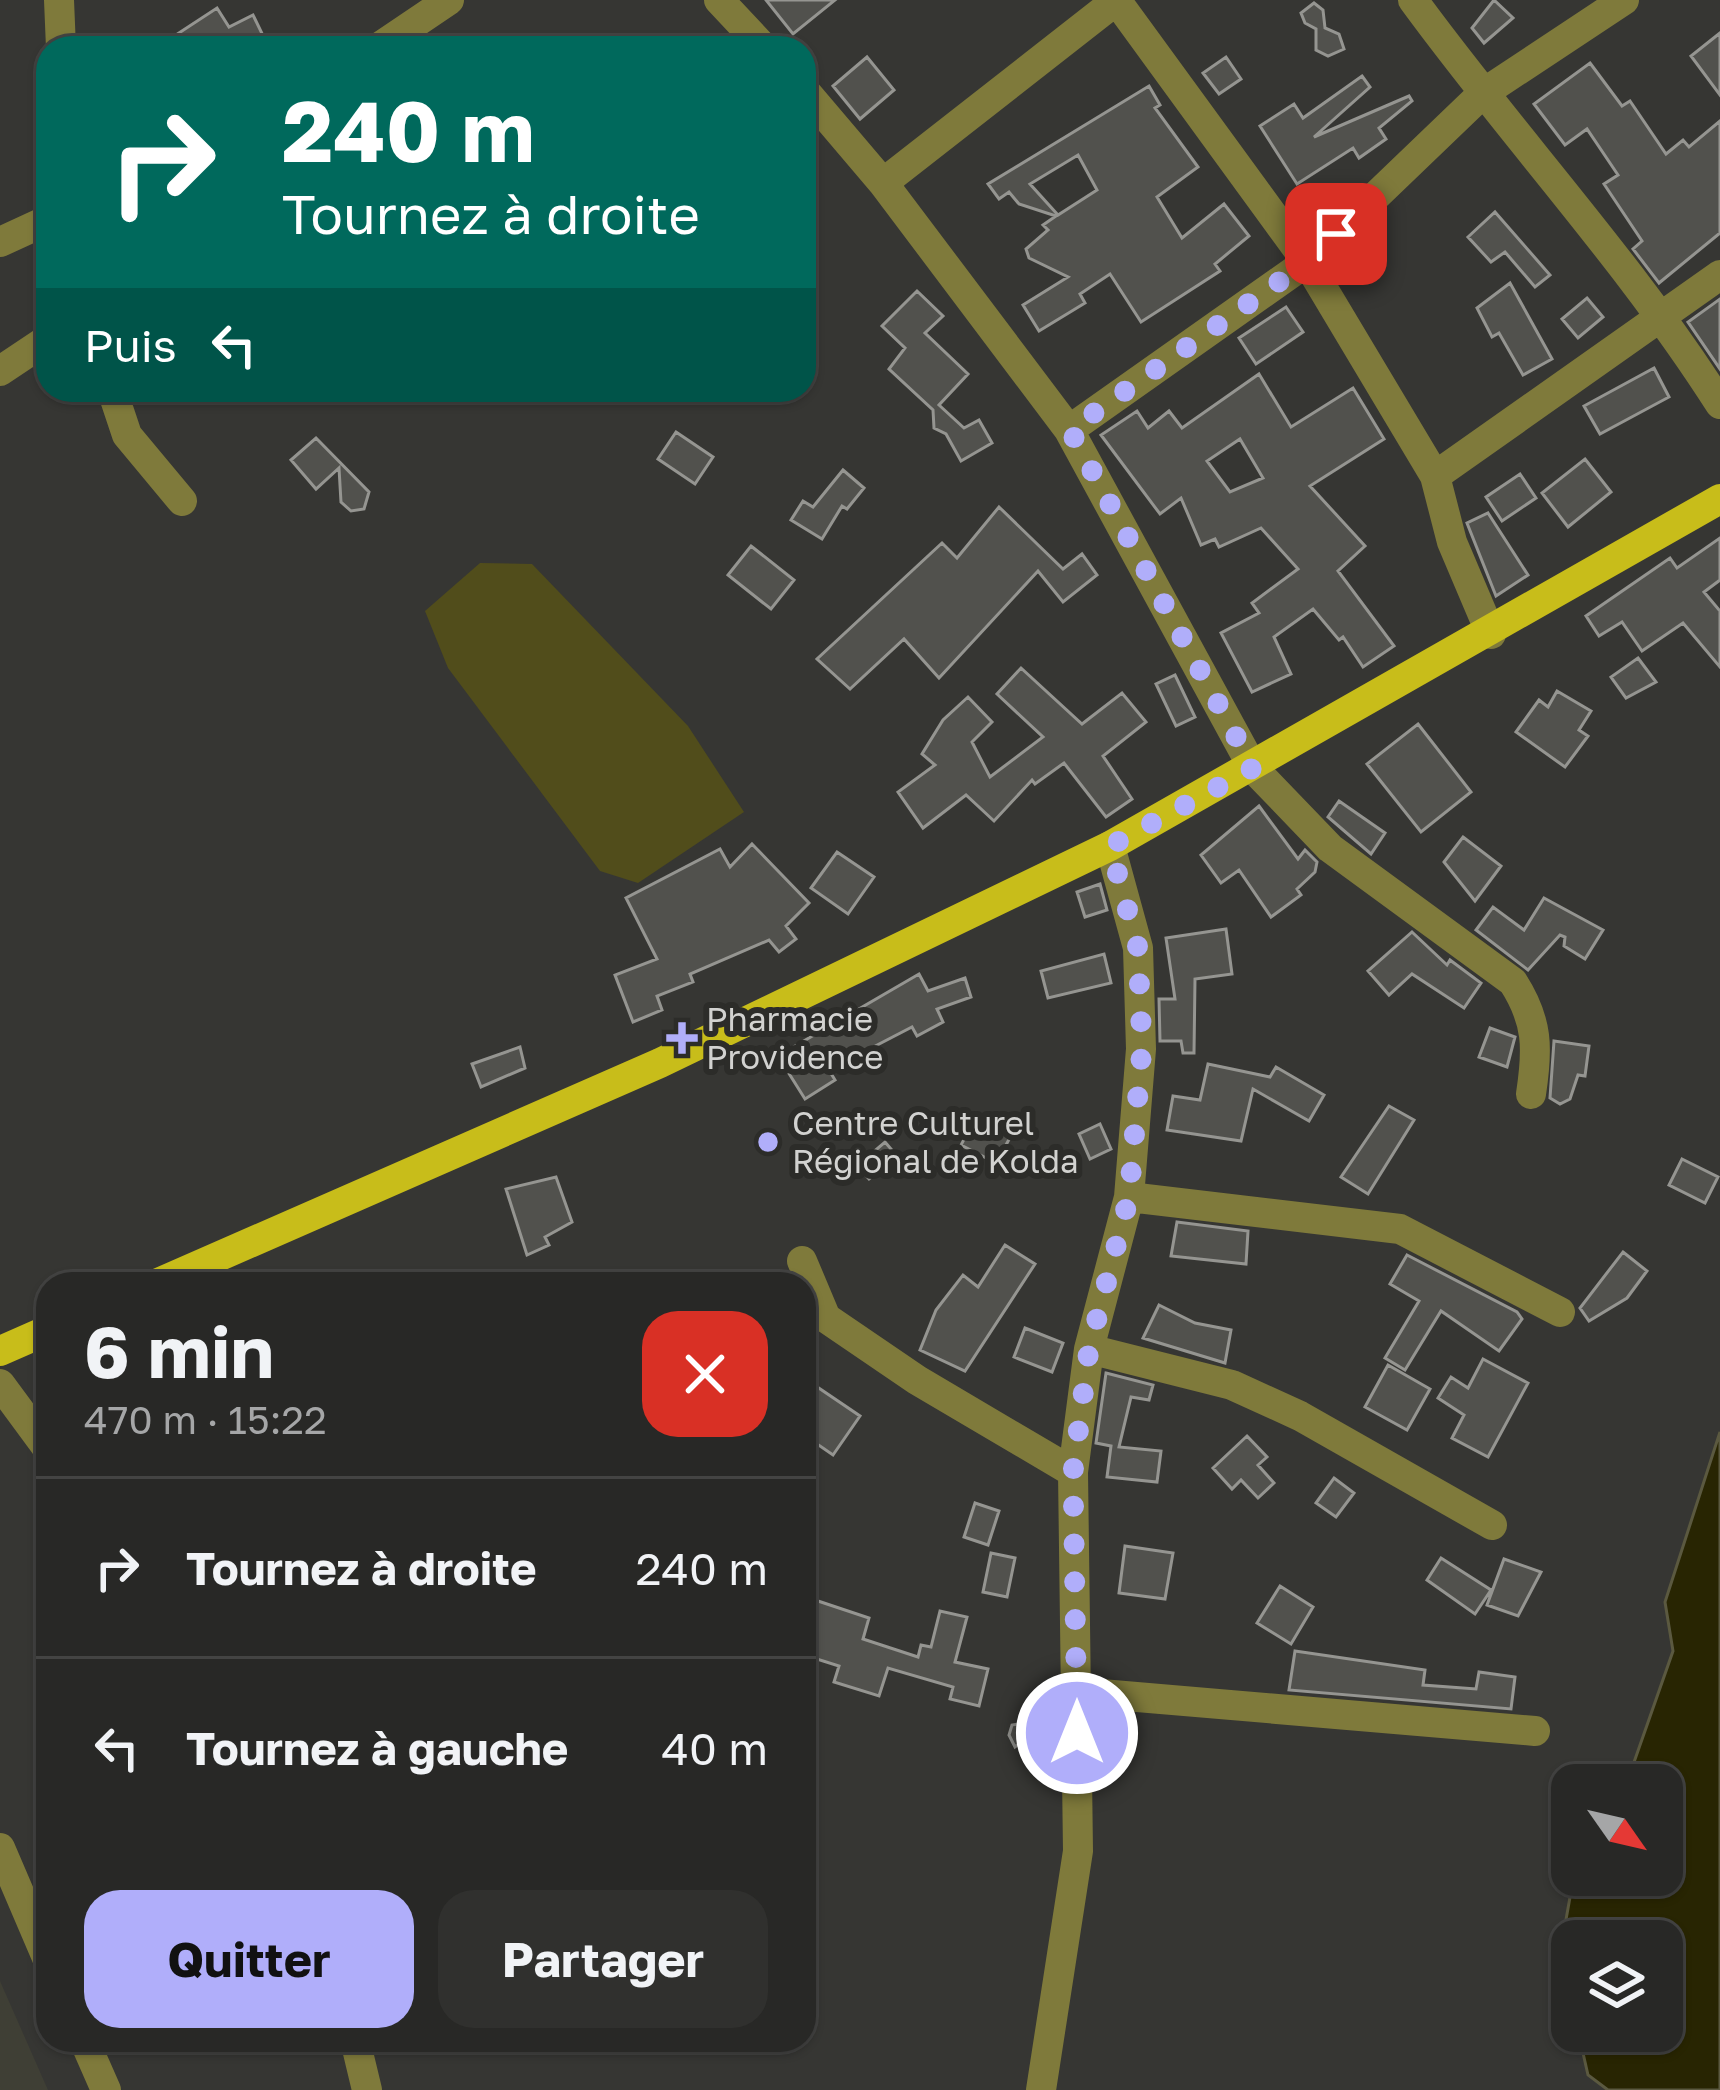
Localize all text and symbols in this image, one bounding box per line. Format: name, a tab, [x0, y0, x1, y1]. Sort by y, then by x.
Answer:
text: 240 m	[282, 80, 535, 180]
icon: right	[84, 84, 240, 240]
text: Tournez à droite	[282, 181, 700, 246]
pin	[1285, 183, 1387, 285]
icon: arrive	[1303, 201, 1369, 267]
icon: left	[201, 312, 267, 378]
text: Puis	[84, 318, 177, 372]
place label: Pharmacie Providence	[706, 999, 883, 1076]
marker: Pharmacie Providence	[669, 1025, 695, 1051]
place label: Centre Culturel Régional de Kolda	[792, 1103, 1079, 1180]
marker: Centre Culturel Régional de Kolda	[755, 1129, 781, 1155]
text: 6 min	[84, 1307, 274, 1394]
button: close	[642, 1311, 768, 1437]
text: 470 m · 15:22	[84, 1396, 327, 1443]
icon: right	[84, 1535, 150, 1601]
text: Tournez à droite	[186, 1541, 537, 1595]
text: 240 m	[635, 1541, 768, 1595]
position arrow	[1014, 1670, 1140, 1796]
icon: left	[84, 1715, 150, 1781]
text: Tournez à gauche	[186, 1721, 568, 1775]
text: 40 m	[662, 1721, 768, 1775]
north arrow	[1551, 1764, 1683, 1896]
map controls	[1551, 1764, 1683, 2052]
button: Quitter	[84, 1890, 414, 2028]
button: Partager	[438, 1890, 768, 2028]
button: layers	[1551, 1920, 1683, 2052]

